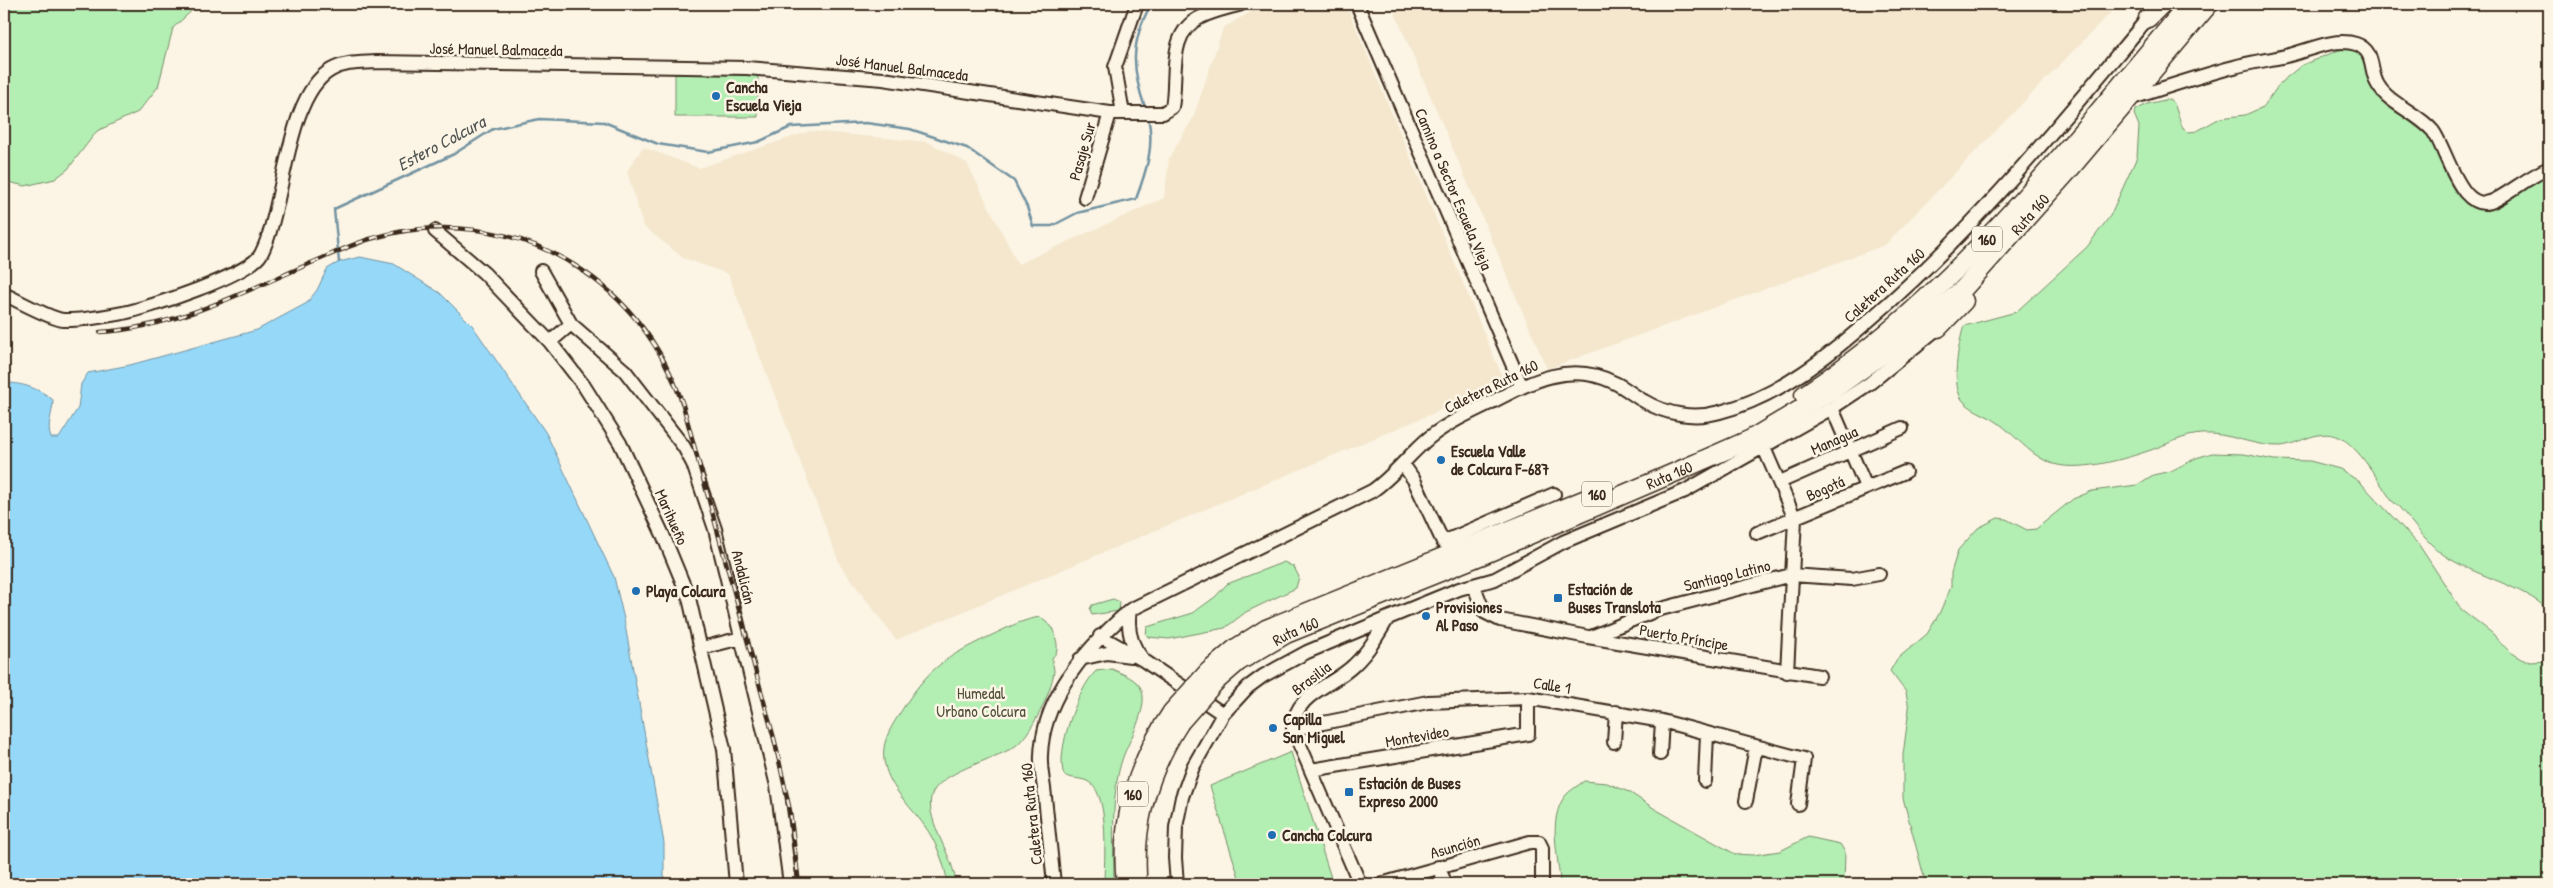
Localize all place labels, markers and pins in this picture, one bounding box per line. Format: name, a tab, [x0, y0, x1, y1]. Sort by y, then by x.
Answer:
place label: Cancha Escuela Vieja	[726, 76, 802, 116]
marker: Cancha Escuela Vieja	[710, 90, 722, 102]
place label: Escuela Valle de Colcura F-687	[1451, 440, 1549, 480]
marker: Escuela Valle de Colcura F-687	[1435, 454, 1447, 466]
place label: Estación de Buses Translota	[1568, 578, 1661, 618]
place label: Playa Colcura	[646, 580, 726, 603]
marker: Playa Colcura	[630, 585, 642, 597]
marker: Estación de Buses Translota	[1552, 592, 1564, 604]
place label: Provisiones Al Paso	[1436, 596, 1503, 636]
marker: Provisiones Al Paso	[1420, 610, 1432, 622]
place label: Capilla San Miguel	[1283, 708, 1346, 749]
marker: Capilla San Miguel	[1267, 722, 1279, 734]
place label: Estación de Buses Expreso 2000	[1359, 772, 1461, 813]
marker: Estación de Buses Expreso 2000	[1343, 786, 1355, 798]
place label: Cancha Colcura	[1282, 824, 1372, 846]
marker: Cancha Colcura	[1266, 829, 1278, 841]

